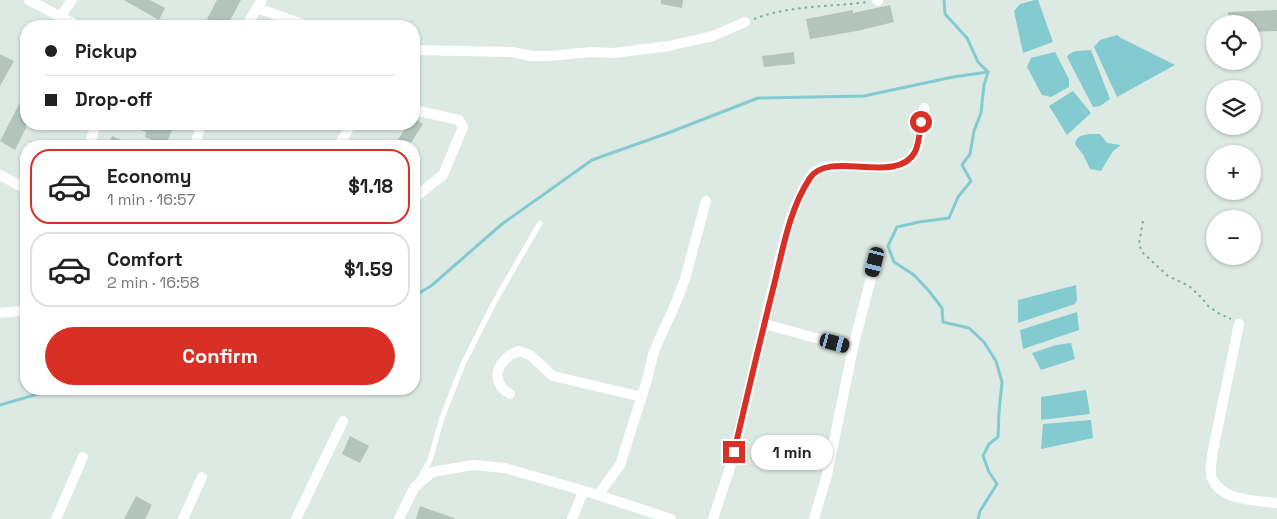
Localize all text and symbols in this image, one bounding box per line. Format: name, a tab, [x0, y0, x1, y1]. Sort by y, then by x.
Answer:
map controls	[1206, 15, 1261, 265]
button: locate	[1206, 15, 1261, 70]
text: Pickup	[75, 39, 137, 64]
button: layers	[1206, 80, 1261, 135]
text: Drop-off	[75, 87, 153, 112]
route start	[910, 111, 932, 133]
button: +	[1206, 145, 1261, 200]
icon: car	[47, 164, 92, 209]
text: Economy	[107, 164, 191, 189]
text: $1.18	[348, 174, 393, 199]
text: 1 min · 16:57	[107, 189, 195, 210]
button: −	[1206, 210, 1261, 265]
car	[864, 246, 885, 278]
icon: car	[47, 247, 92, 292]
text: Comfort	[107, 247, 183, 272]
text: $1.59	[344, 257, 393, 282]
text: 2 min · 16:58	[107, 272, 200, 293]
button: Confirm	[45, 327, 395, 385]
car	[818, 332, 851, 354]
callout: 1 min	[752, 434, 834, 470]
route end	[723, 441, 745, 463]
text: 1 min	[772, 442, 812, 463]

